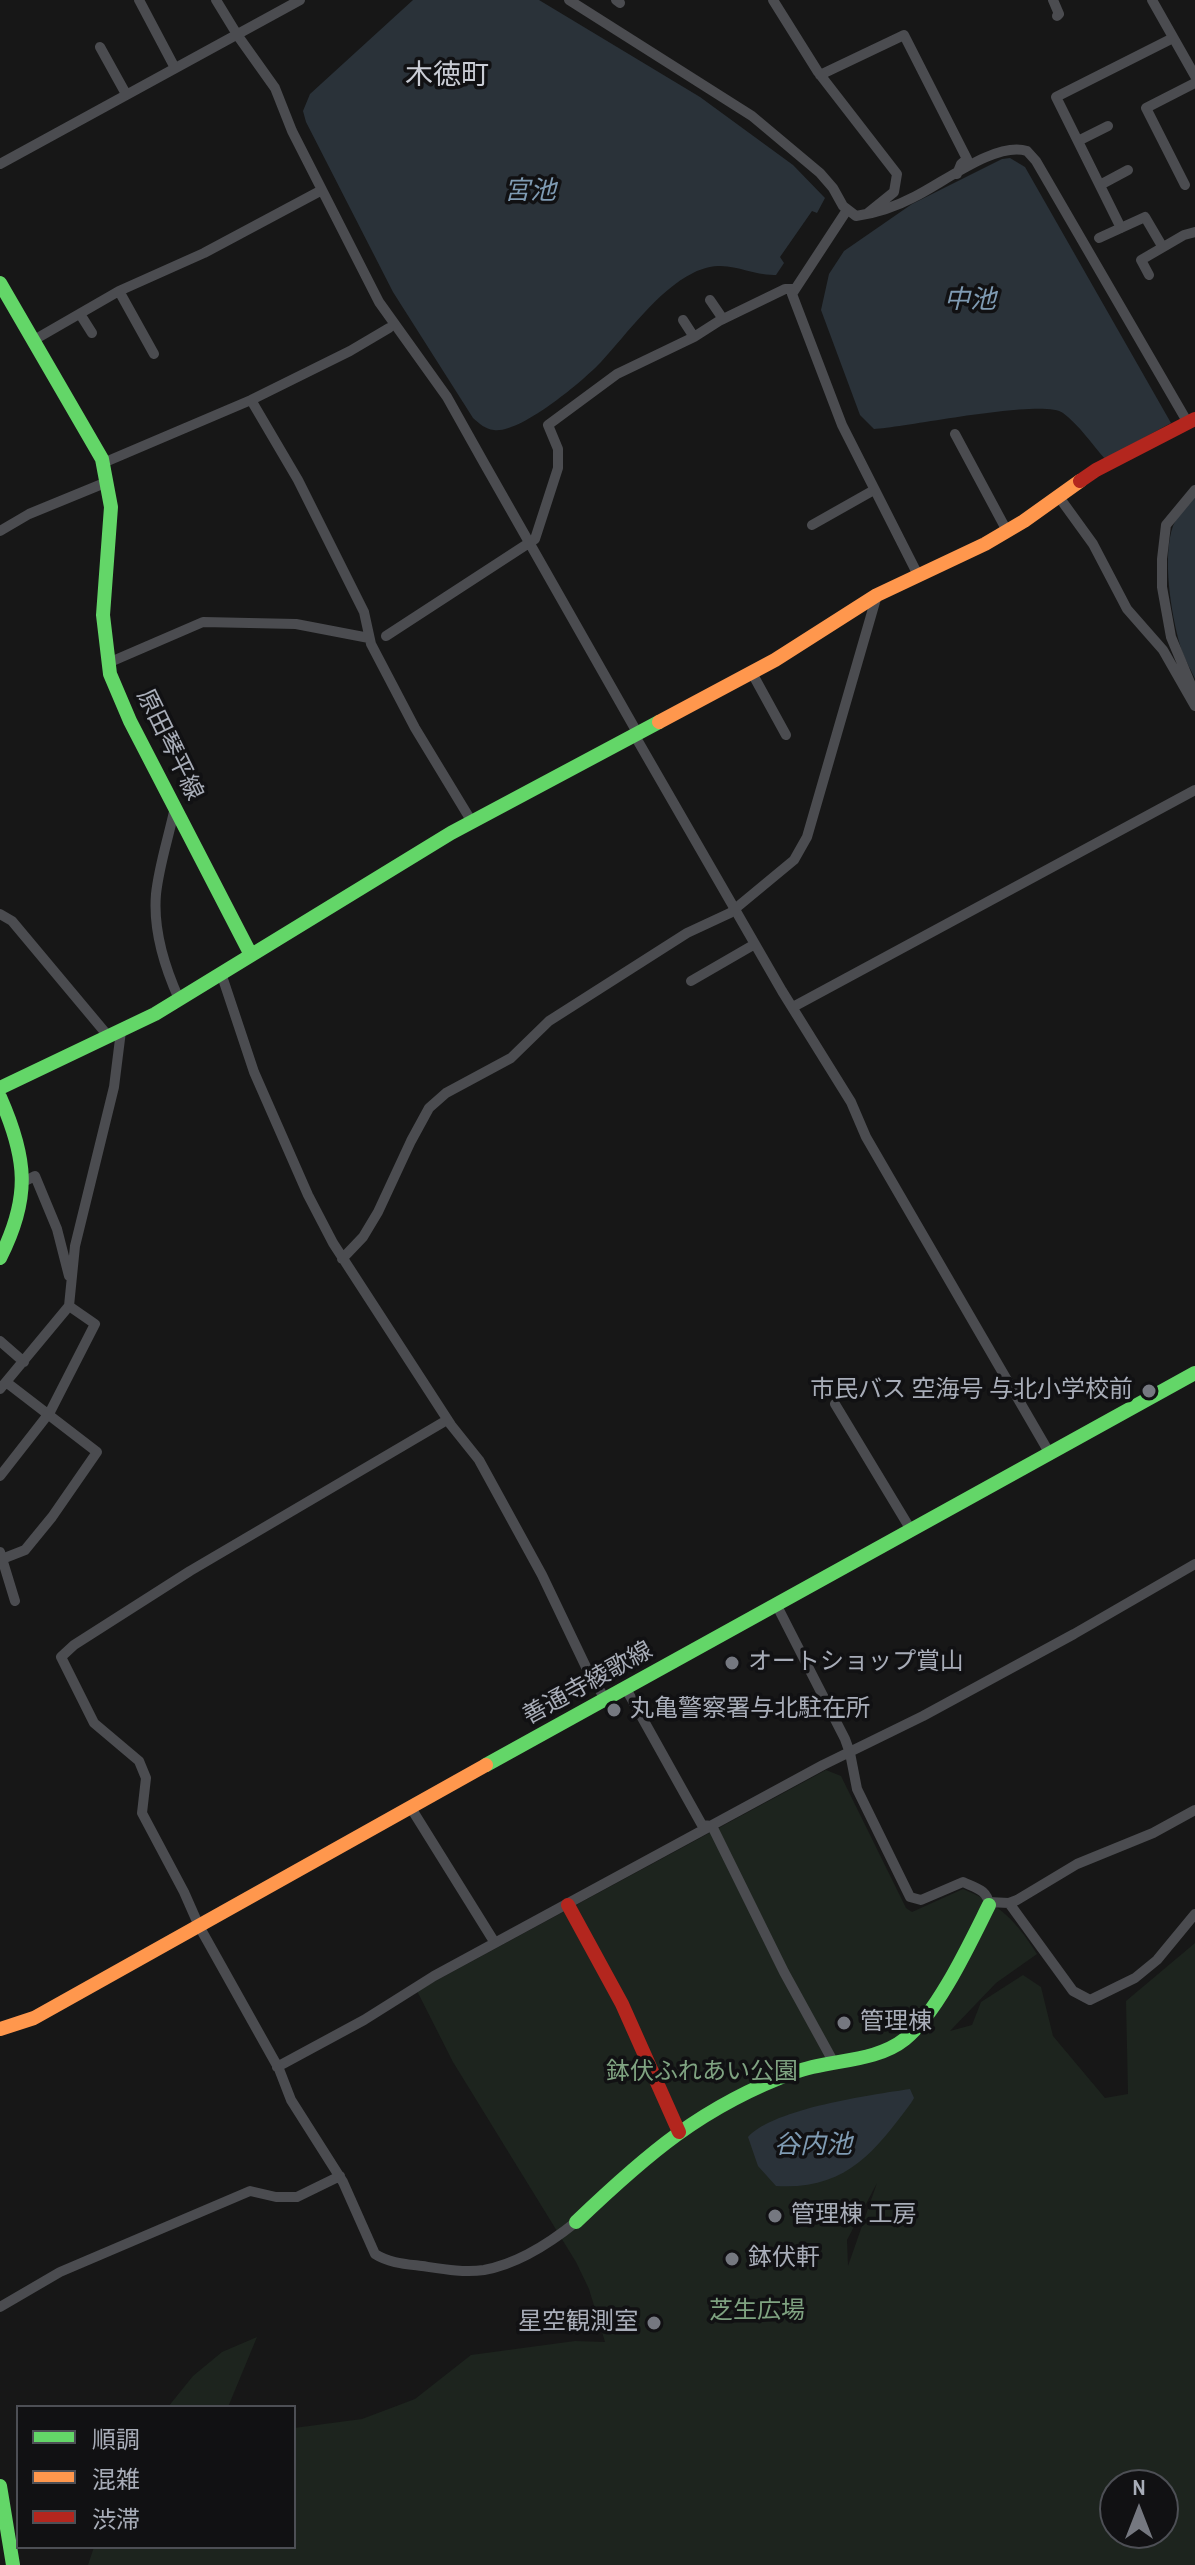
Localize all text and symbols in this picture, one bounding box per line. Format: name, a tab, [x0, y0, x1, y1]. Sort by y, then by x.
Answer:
district label: 木徳町	[405, 59, 489, 93]
water label: 宮池	[504, 176, 556, 208]
water label: 中池	[944, 285, 996, 317]
street label: 原田琴平線	[130, 685, 208, 805]
place label: 市民バス 空海号 与北小学校前	[810, 1377, 1133, 1405]
marker: 市民バス 空海号 与北小学校前	[1140, 1382, 1158, 1400]
street label: 善通寺綾歌線	[518, 1636, 658, 1732]
place label: オートショップ賞山	[748, 1649, 964, 1677]
marker: オートショップ賞山	[723, 1654, 741, 1672]
place label: 丸亀警察署与北駐在所	[630, 1696, 870, 1724]
marker: 丸亀警察署与北駐在所	[605, 1701, 623, 1719]
place label: 管理棟	[860, 2009, 932, 2037]
marker: 管理棟	[835, 2014, 853, 2032]
park label: 鉢伏ふれあい公園	[606, 2059, 798, 2087]
water label: 谷内池	[774, 2130, 852, 2162]
place label: 管理棟 工房	[791, 2202, 916, 2230]
marker: 管理棟 工房	[766, 2207, 784, 2225]
place label: 鉢伏軒	[748, 2245, 820, 2273]
marker: 鉢伏軒	[723, 2250, 741, 2268]
park label: 芝生広場	[709, 2298, 805, 2326]
place label: 星空観測室	[518, 2309, 638, 2337]
marker: 星空観測室	[645, 2314, 663, 2332]
legend	[16, 2405, 296, 2549]
text: 順調	[92, 2423, 140, 2455]
text: 混雑	[92, 2463, 140, 2495]
north arrow	[1099, 2469, 1179, 2549]
text: N	[1132, 2472, 1146, 2502]
text: 渋滞	[92, 2503, 140, 2535]

